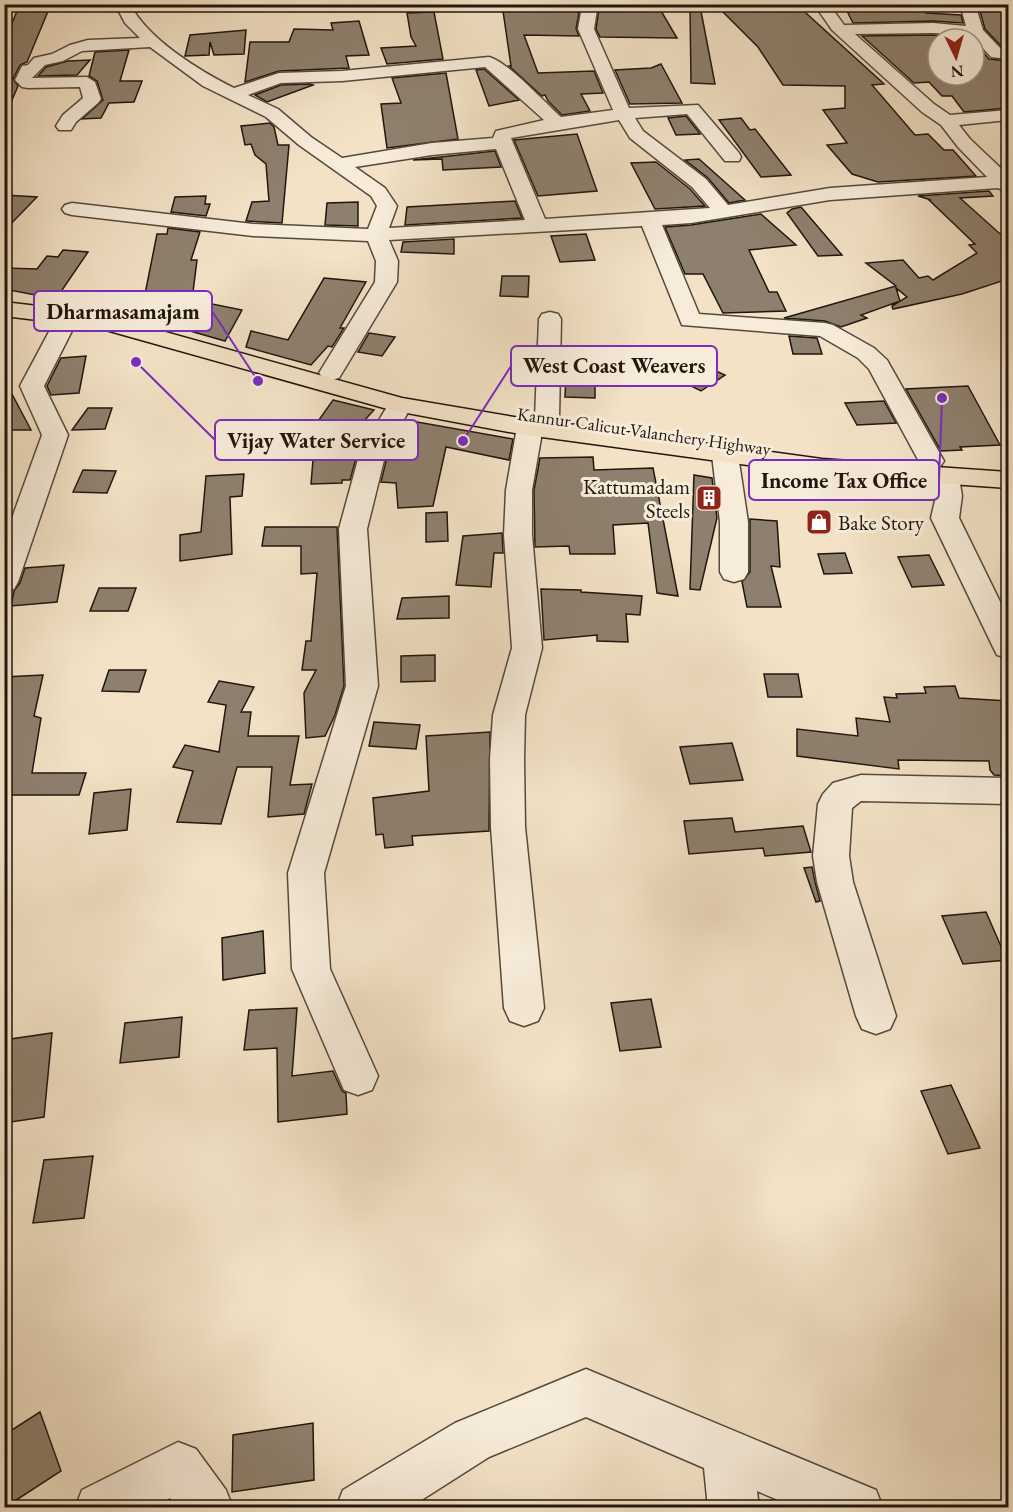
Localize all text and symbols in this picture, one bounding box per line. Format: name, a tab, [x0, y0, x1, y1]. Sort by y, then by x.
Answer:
north arrow	[926, 27, 986, 87]
text: N	[950, 60, 965, 82]
callout: Dharmasamajam	[34, 291, 212, 331]
text: Dharmasamajam	[46, 297, 200, 326]
callout: West Coast Weavers	[511, 346, 717, 386]
text: West Coast Weavers	[523, 351, 705, 380]
street label: Kannur-Calicut-Valanchery Highway	[516, 402, 772, 460]
callout: Vijay Water Service	[215, 420, 418, 460]
text: Vijay Water Service	[227, 426, 405, 455]
callout: Income Tax Office	[749, 460, 939, 500]
text: Income Tax Office	[761, 466, 927, 495]
place label: Kattumadam Steels	[583, 473, 690, 524]
building icon: Kattumadam Steels	[694, 483, 724, 513]
shop icon: Bake Story	[804, 507, 834, 537]
place label: Bake Story	[838, 509, 925, 536]

